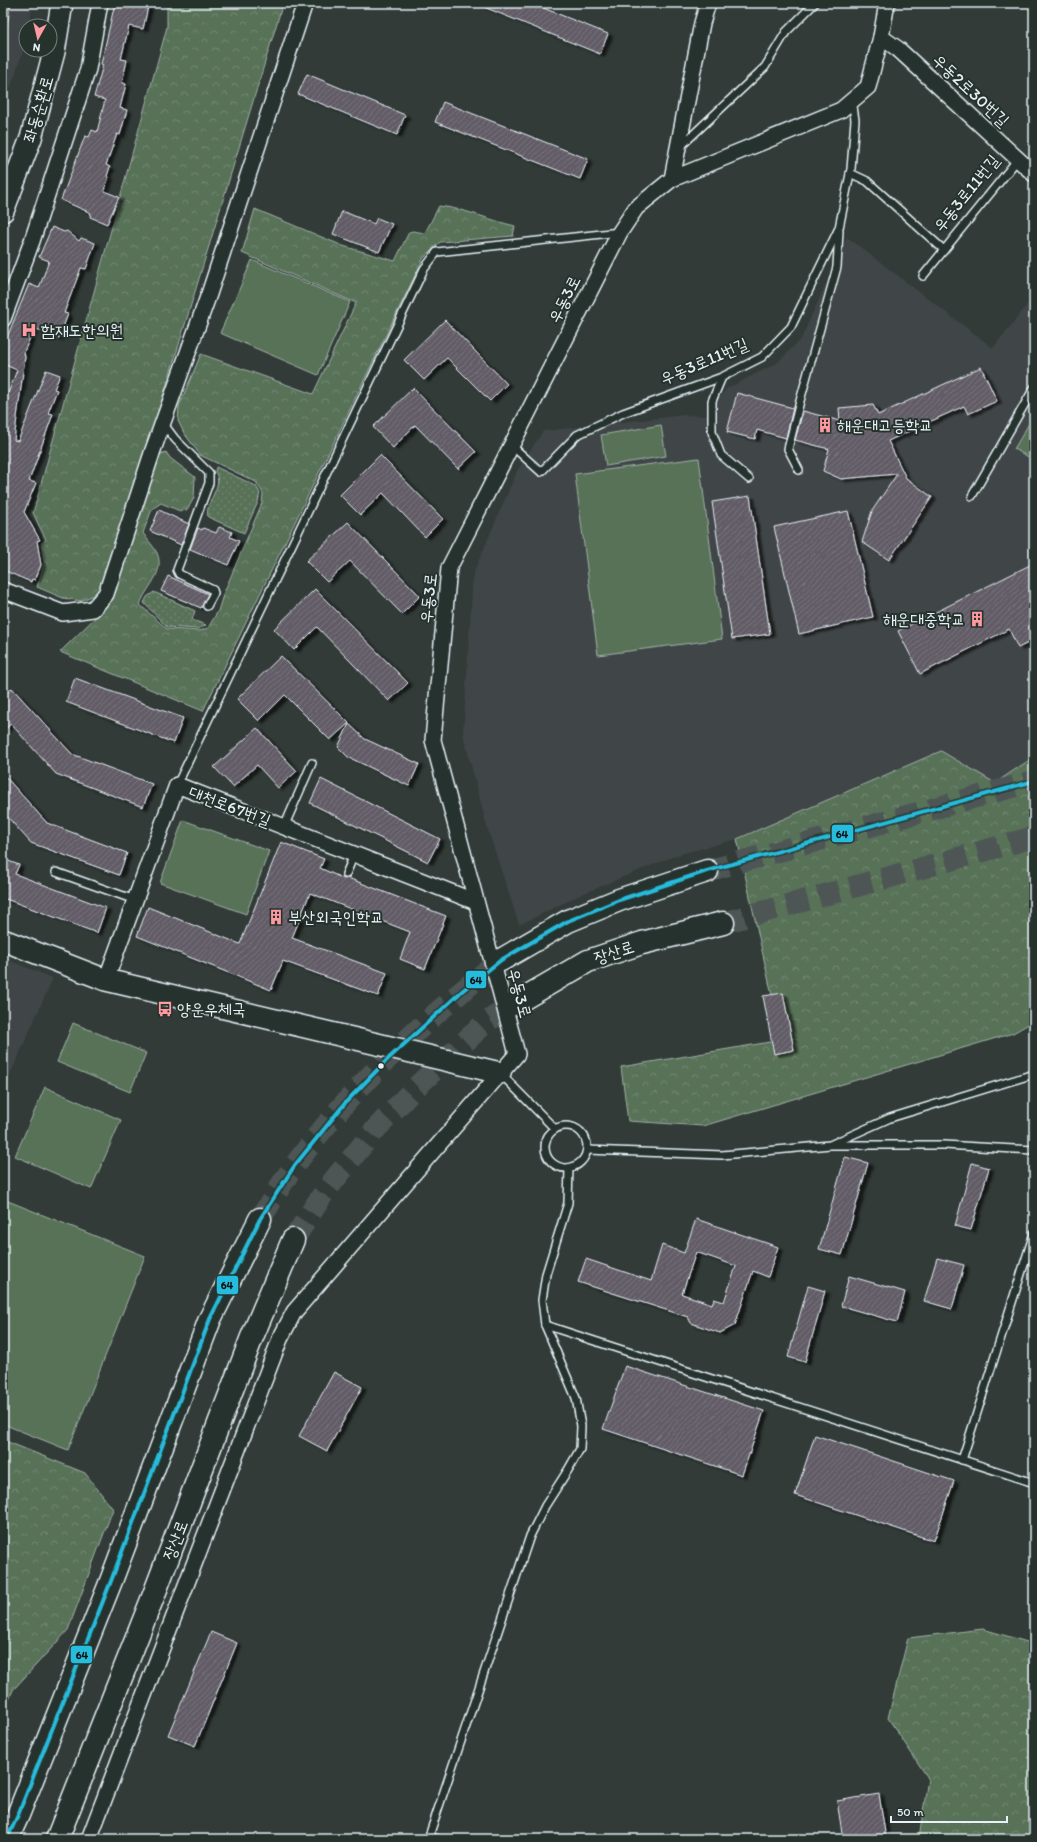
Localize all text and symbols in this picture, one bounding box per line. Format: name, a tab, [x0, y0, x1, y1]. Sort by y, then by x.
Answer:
north arrow	[18, 18, 58, 58]
text: N	[32, 40, 41, 54]
street label: 우동2로30번길	[929, 50, 1014, 131]
street label: 좌동순환로	[19, 73, 57, 145]
street label: 우동3로11번길	[929, 150, 1003, 236]
street label: 우동3로	[544, 272, 584, 326]
place label: 함재도한의원	[41, 320, 123, 340]
hospital icon: 함재도한의원	[20, 321, 38, 339]
street label: 우동3로11번길	[657, 333, 751, 388]
place label: 해운대고등학교	[837, 415, 933, 435]
building icon: 해운대고등학교	[816, 416, 834, 434]
street label: 우동3로	[415, 572, 441, 624]
place label: 해운대중학교	[883, 609, 965, 629]
building icon: 해운대중학교	[968, 610, 986, 628]
street label: 대천로67번길	[186, 781, 274, 831]
line badge: 64	[831, 824, 854, 843]
text: 64	[836, 828, 849, 841]
place label: 부산외국인학교	[288, 907, 384, 927]
building icon: 부산외국인학교	[267, 908, 285, 926]
street label: 장산로	[591, 936, 637, 968]
street label: 우동3로	[504, 966, 536, 1020]
line badge: 64	[465, 970, 487, 989]
text: 64	[470, 974, 483, 987]
place label: 양운우체국	[177, 999, 245, 1019]
bus stop icon: 양운우체국	[156, 1000, 174, 1018]
unlabelled marker	[376, 1061, 386, 1071]
line badge: 64	[216, 1275, 239, 1295]
text: 64	[221, 1279, 234, 1292]
street label: 장산로	[158, 1517, 192, 1563]
line badge: 64	[70, 1645, 93, 1664]
text: 64	[76, 1649, 89, 1662]
scale bar	[891, 1798, 1007, 1824]
text: 50 m	[897, 1805, 923, 1819]

